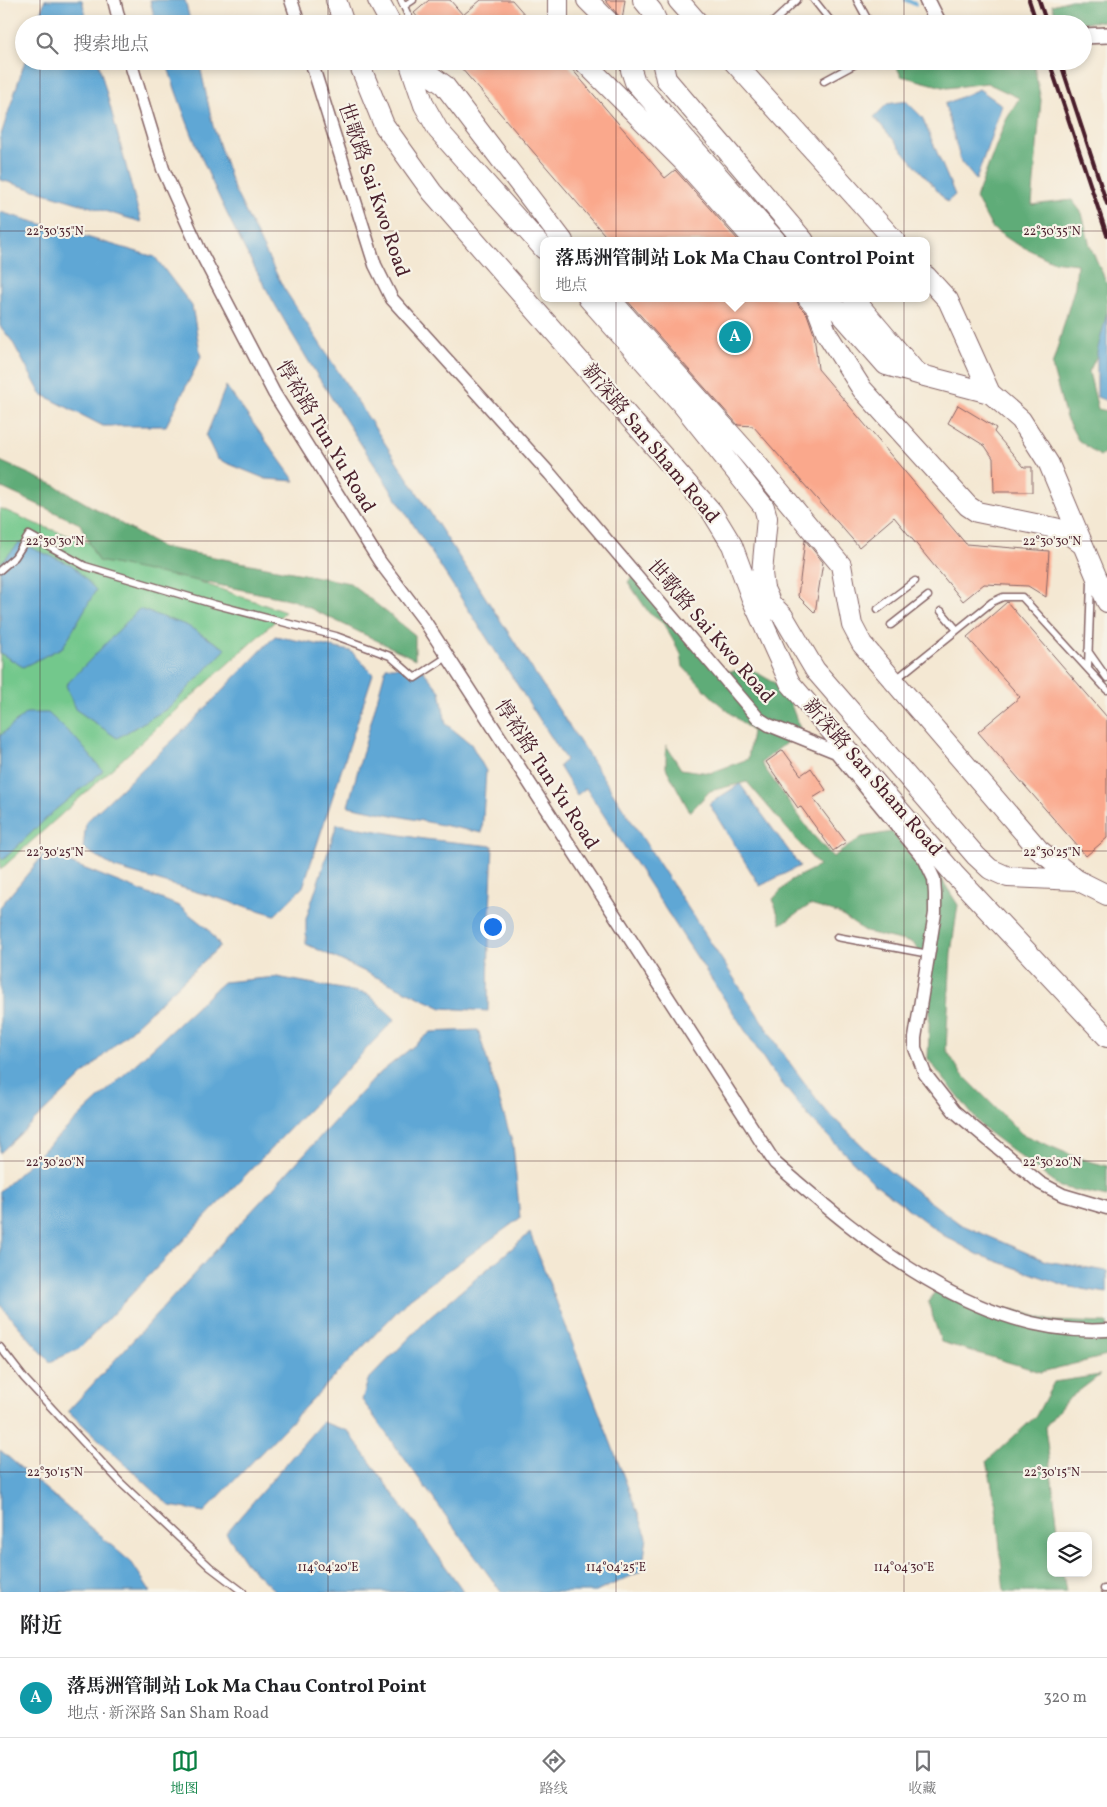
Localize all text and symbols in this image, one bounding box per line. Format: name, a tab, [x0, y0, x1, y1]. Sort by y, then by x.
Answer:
search box	[15, 15, 1092, 70]
icon: search	[33, 29, 61, 57]
text: 搜索地点	[73, 32, 149, 58]
street label: 世歌路 Sai Kwo Road	[330, 99, 416, 281]
text: 22°30'35"N	[26, 224, 84, 240]
text: 22°30'35"N	[1023, 224, 1081, 240]
popup	[540, 237, 930, 302]
text: 落馬洲管制站 Lok Ma Chau Control Point	[555, 246, 915, 272]
text: 地点	[555, 275, 587, 297]
pin: A	[719, 318, 751, 356]
street label: 惇裕路 Tun Yu Road	[268, 355, 382, 519]
street label: 新深路 San Sham Road	[575, 358, 725, 530]
text: 22°30'30"N	[26, 534, 84, 550]
text: 22°30'30"N	[1023, 534, 1081, 550]
street label: 世歌路 Sai Kwo Road	[640, 554, 780, 710]
street label: 新深路 San Sham Road	[796, 693, 948, 863]
street label: 惇裕路 Tun Yu Road	[487, 695, 605, 855]
text: 22°30'25"N	[26, 845, 84, 861]
text: 22°30'25"N	[1023, 845, 1081, 861]
your location	[480, 914, 506, 940]
text: 22°30'20"N	[26, 1155, 84, 1171]
text: 22°30'20"N	[1023, 1155, 1081, 1171]
text: 22°30'15"N	[27, 1465, 83, 1481]
text: 22°30'15"N	[1024, 1465, 1080, 1481]
map controls	[1047, 1532, 1092, 1577]
button: layers	[1047, 1532, 1092, 1577]
text: 114°04'20"E	[298, 1560, 358, 1576]
text: 114°04'25"E	[586, 1560, 646, 1576]
text: 114°04'30"E	[874, 1560, 934, 1576]
text: 附近	[20, 1612, 62, 1641]
text: 落馬洲管制站 Lok Ma Chau Control Point	[67, 1674, 426, 1700]
text: A	[30, 1687, 42, 1709]
text: 320 m	[1043, 1687, 1087, 1709]
text: 地点 · 新深路 San Sham Road	[67, 1703, 269, 1725]
tab: 地图	[171, 1747, 199, 1799]
tab: 路线	[540, 1747, 568, 1799]
tab: 收藏	[909, 1747, 937, 1799]

